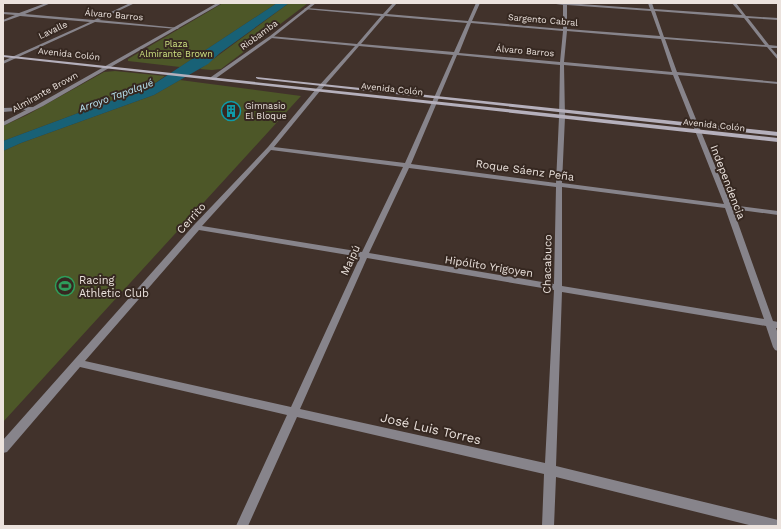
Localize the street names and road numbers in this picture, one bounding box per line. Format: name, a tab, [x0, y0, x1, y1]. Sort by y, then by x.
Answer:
street label: Álvaro Barros	[84, 6, 144, 23]
street label: Sargento Cabral	[508, 12, 579, 28]
street label: Riobamba	[238, 18, 280, 52]
street label: Lavalle	[37, 19, 69, 41]
street label: Álvaro Barros	[495, 42, 555, 59]
street label: Avenida Colón	[37, 46, 101, 62]
street label: Almirante Brown	[10, 70, 80, 114]
street label: Avenida Colón	[360, 81, 424, 97]
street label: Avenida Colón	[682, 117, 746, 133]
street label: Independencia	[707, 143, 748, 221]
street label: Roque Sáenz Peña	[475, 157, 575, 184]
street label: Cerrito	[174, 200, 209, 236]
street label: Chacabuco	[540, 234, 555, 294]
street label: Maipú	[338, 243, 363, 278]
street label: Hipólito Yrigoyen	[444, 253, 534, 280]
street label: José Luis Torres	[379, 410, 483, 447]

